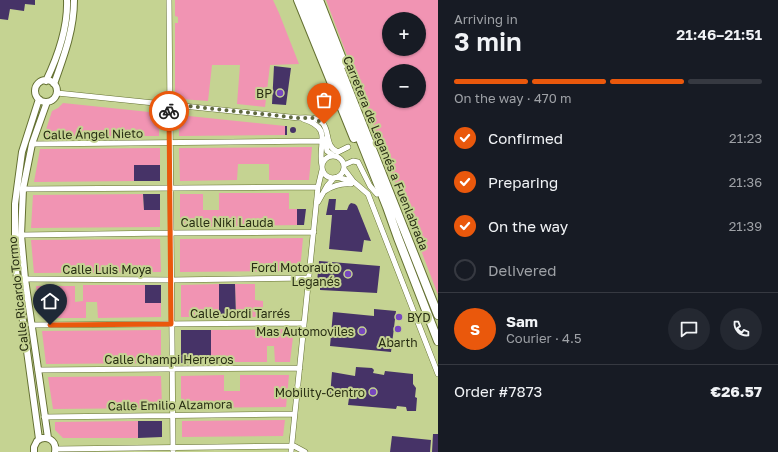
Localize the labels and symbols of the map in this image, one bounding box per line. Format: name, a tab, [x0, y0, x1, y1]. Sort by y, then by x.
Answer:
street label: Carretera de Leganés a Fuenlabrada	[340, 54, 432, 252]
pin	[307, 83, 341, 124]
place label: BP	[256, 86, 272, 101]
marker: BP	[275, 88, 285, 98]
courier	[149, 91, 189, 131]
street label: Calle Ángel Nieto	[43, 126, 143, 142]
street label: Calle Niki Lauda	[181, 215, 273, 230]
street label: Calle Ricardo Tormo	[5, 236, 31, 352]
place label: Ford Motorauto Leganés	[251, 260, 340, 289]
street label: Calle Luis Moya	[62, 262, 152, 277]
marker: Ford Motorauto Leganés	[343, 269, 353, 279]
pin	[33, 284, 67, 325]
street label: Calle Jordi Tarrés	[190, 306, 290, 321]
place label: BYD	[407, 310, 431, 325]
marker: BYD	[394, 312, 404, 322]
place label: Mas Automoviles	[256, 324, 354, 339]
marker: Abarth	[393, 324, 403, 334]
marker: Mas Automoviles	[357, 326, 367, 336]
place label: Abarth	[378, 335, 418, 350]
street label: Calle Champi Herreros	[104, 352, 234, 367]
place label: Mobility-Centro	[275, 385, 365, 400]
marker: Mobility-Centro	[368, 387, 378, 397]
street label: Calle Emilio Alzamora	[108, 396, 232, 414]

